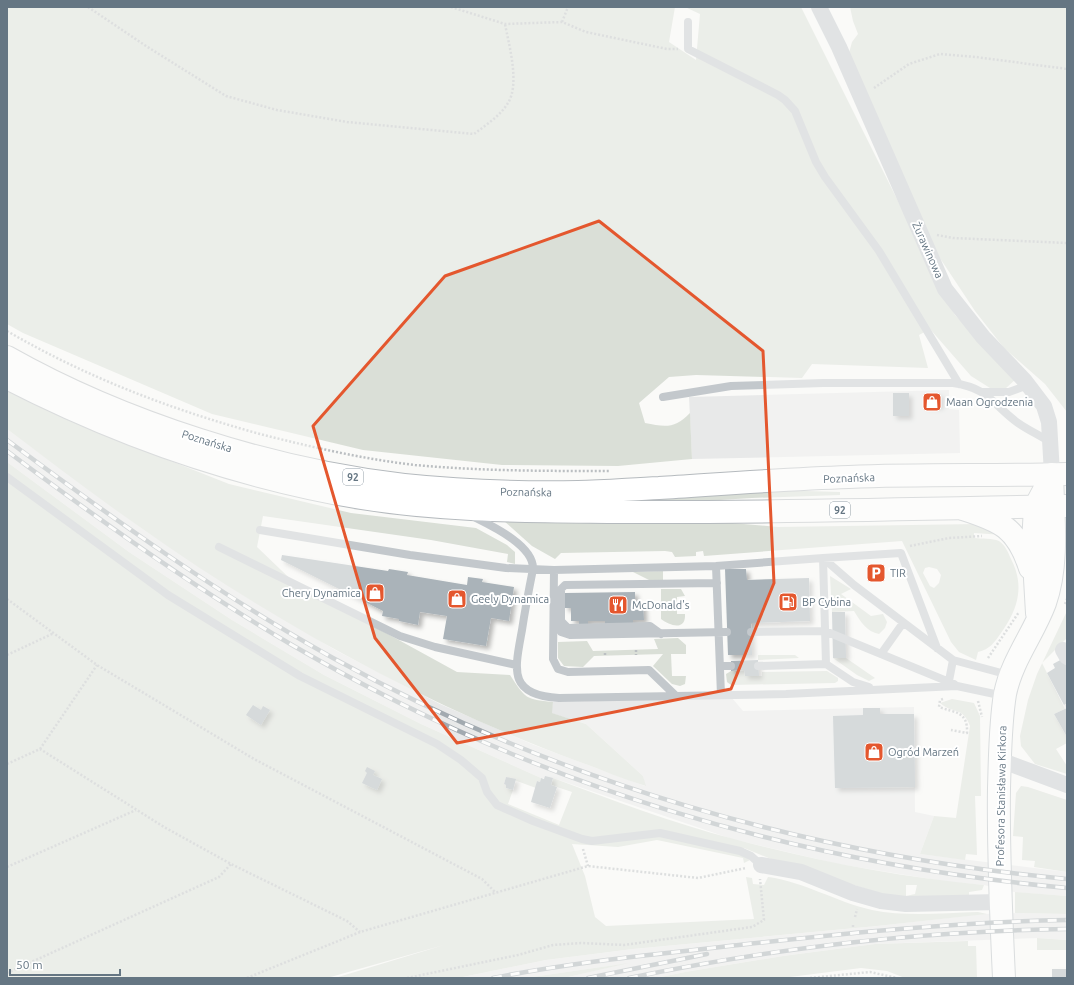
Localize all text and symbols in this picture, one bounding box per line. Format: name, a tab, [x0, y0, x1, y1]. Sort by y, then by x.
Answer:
street label: Żurawinowa	[910, 220, 946, 280]
shop icon: Maan Ogrodzenia	[921, 391, 943, 413]
place label: Maan Ogrodzenia	[946, 396, 1033, 408]
street label: Poznańska	[180, 428, 234, 454]
road number: 92	[343, 469, 363, 485]
street label: Poznańska	[823, 471, 875, 485]
street label: Poznańska	[500, 486, 552, 498]
road number: 92	[830, 502, 850, 518]
parking icon: TIR	[865, 562, 887, 584]
place label: TIR	[890, 567, 906, 579]
shop icon: Chery Dynamica	[364, 582, 386, 604]
place label: Chery Dynamica	[282, 587, 361, 599]
shop icon: Geely Dynamica	[446, 588, 468, 610]
fuel station icon: BP Cybina	[777, 591, 799, 613]
place label: Geely Dynamica	[471, 593, 549, 605]
restaurant icon: McDonald's	[607, 594, 629, 616]
place label: BP Cybina	[802, 596, 851, 608]
place label: McDonald's	[632, 599, 690, 611]
street label: Profesora Stanisława Kirkora	[994, 725, 1008, 867]
shop icon: Ogród Marzeń	[863, 741, 885, 763]
place label: Ogród Marzeń	[888, 746, 959, 758]
scale bar	[10, 951, 120, 977]
text: 50 m	[16, 958, 43, 971]

